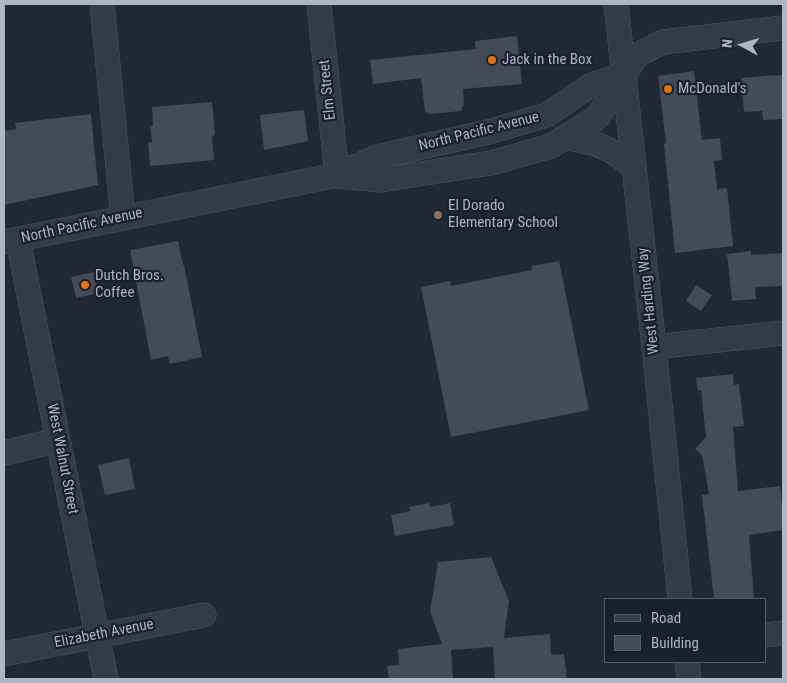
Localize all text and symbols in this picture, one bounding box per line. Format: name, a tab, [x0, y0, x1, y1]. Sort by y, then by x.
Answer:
north arrow	[717, 20, 767, 70]
text: N	[719, 38, 735, 49]
place label: Jack in the Box	[502, 51, 592, 69]
marker: Jack in the Box	[486, 54, 498, 66]
street label: Elm Street	[316, 59, 340, 121]
place label: McDonald's	[678, 80, 747, 98]
marker: McDonald's	[662, 83, 674, 95]
street label: North Pacific Avenue	[417, 108, 541, 156]
place label: El Dorado Elementary School	[448, 197, 558, 232]
street label: North Pacific Avenue	[20, 204, 144, 248]
marker: El Dorado Elementary School	[432, 209, 444, 221]
street label: West Harding Way	[634, 247, 664, 355]
place label: Dutch Bros. Coffee	[95, 267, 164, 302]
marker: Dutch Bros. Coffee	[79, 279, 91, 291]
street label: West Walnut Street	[42, 402, 82, 516]
legend	[604, 598, 767, 663]
text: Road	[651, 609, 681, 627]
street label: Elizabeth Avenue	[53, 616, 155, 652]
text: Building	[651, 634, 699, 652]

